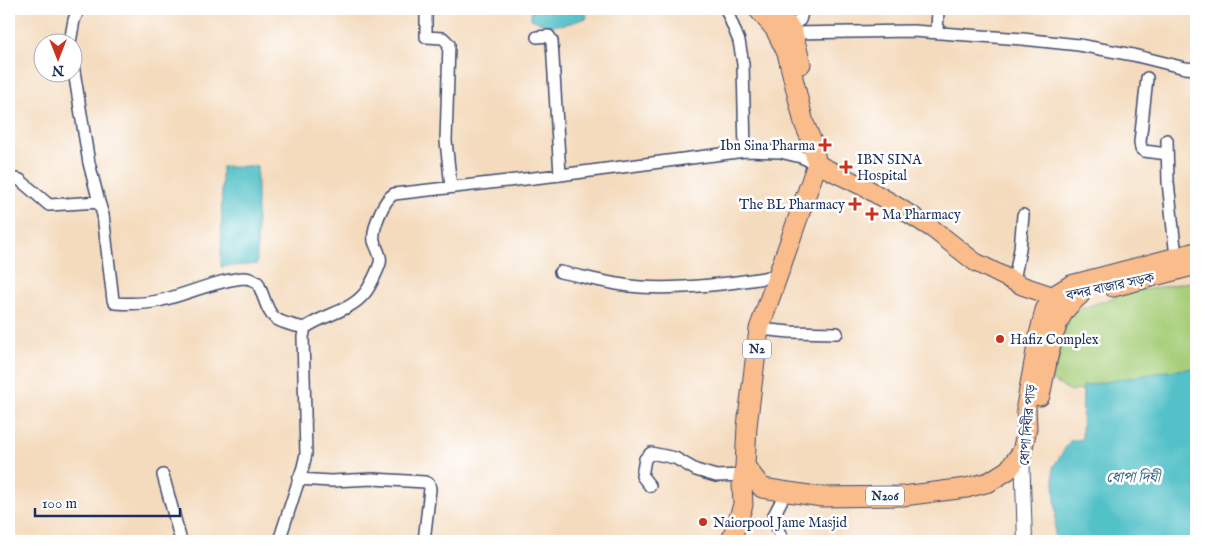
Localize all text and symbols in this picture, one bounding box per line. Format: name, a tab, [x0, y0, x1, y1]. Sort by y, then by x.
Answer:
north arrow	[32, 32, 82, 82]
text: N	[52, 61, 65, 79]
place label: Ibn Sina Pharma	[720, 137, 816, 155]
marker: Ibn Sina Pharma	[819, 139, 831, 151]
place label: IBN SINA Hospital	[857, 151, 922, 185]
marker: IBN SINA Hospital	[839, 160, 853, 174]
place label: The BL Pharmacy	[739, 196, 845, 214]
marker: The BL Pharmacy	[849, 198, 861, 210]
place label: Ma Pharmacy	[882, 206, 961, 224]
marker: Ma Pharmacy	[866, 208, 878, 220]
street label: বন্দর বাজার সড়ক	[1064, 269, 1157, 305]
place label: Hafiz Complex	[1010, 331, 1099, 349]
marker: Hafiz Complex	[994, 333, 1006, 345]
road number: N2	[743, 339, 771, 358]
street label: ধোপা দিঘীর পাড়	[1015, 382, 1041, 466]
water label: ধোপা দিঘী	[1106, 468, 1162, 487]
scale bar	[35, 485, 180, 517]
road number: N206	[866, 486, 904, 506]
text: 100 m	[42, 494, 78, 513]
place label: Naiorpool Jame Masjid	[713, 514, 847, 532]
marker: Naiorpool Jame Masjid	[697, 516, 709, 528]

